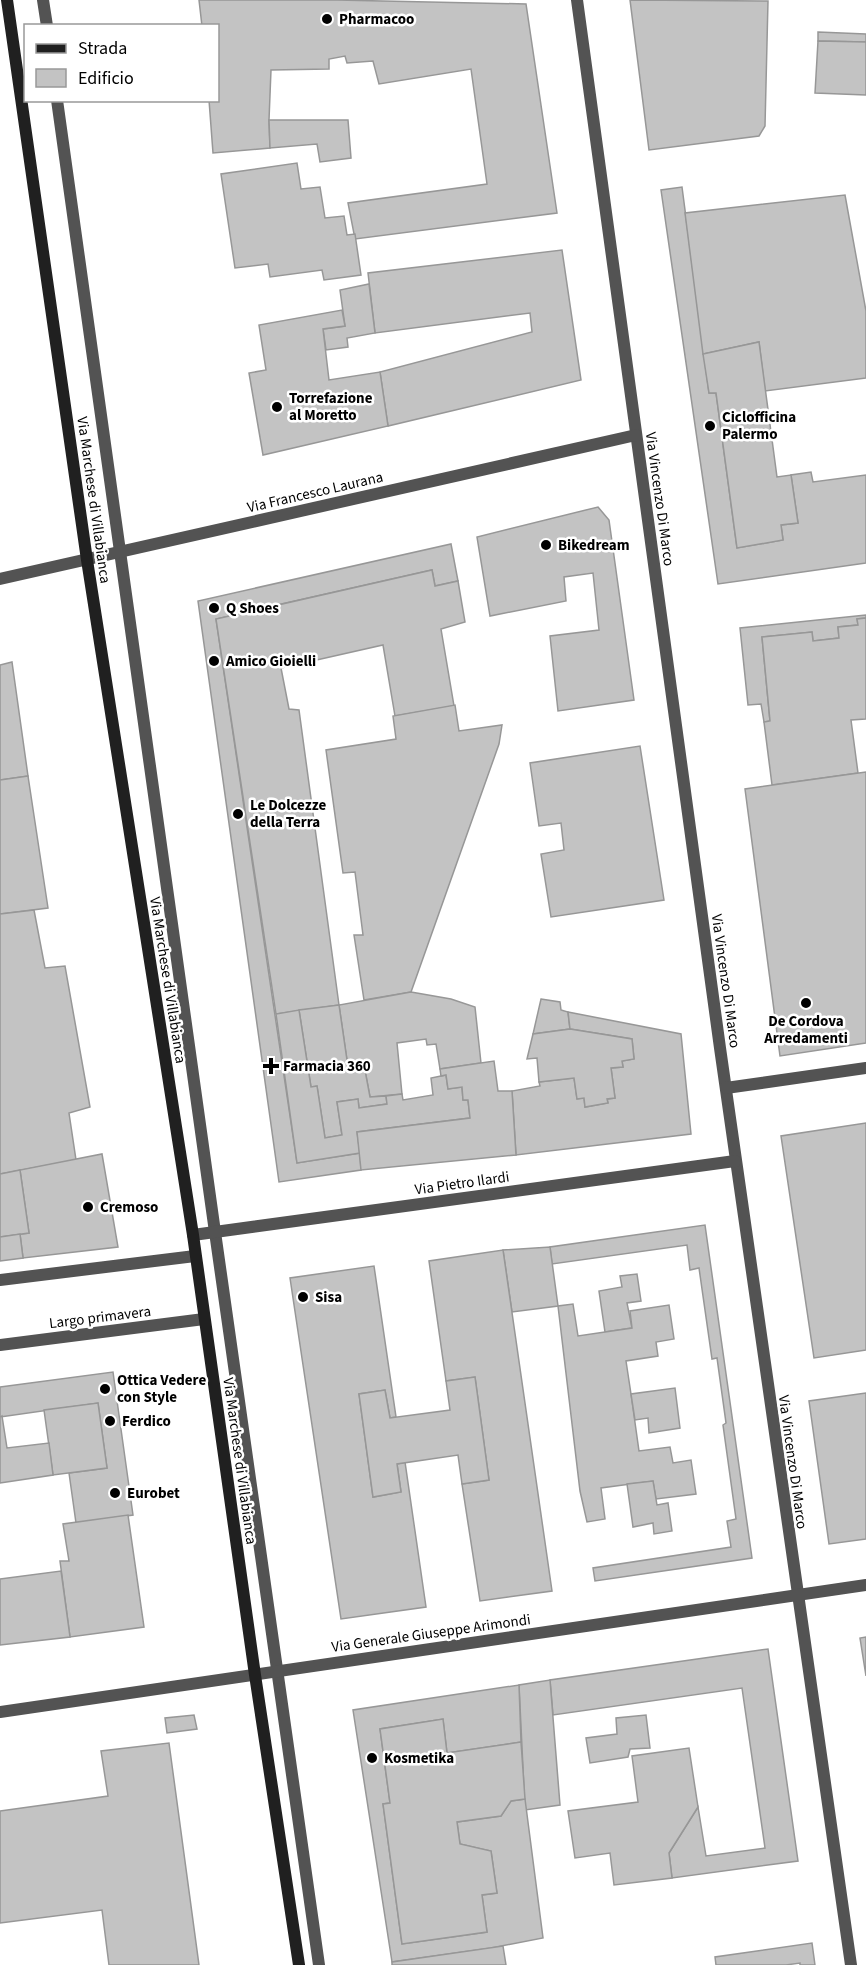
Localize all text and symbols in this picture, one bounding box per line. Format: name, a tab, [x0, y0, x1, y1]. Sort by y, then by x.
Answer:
place label: Pharmacoo	[339, 9, 414, 30]
marker: Pharmacoo	[320, 12, 334, 26]
legend	[24, 24, 219, 102]
text: Strada	[78, 36, 127, 61]
text: Edificio	[78, 66, 134, 91]
place label: Torrefazione al Moretto	[289, 388, 373, 426]
marker: Torrefazione al Moretto	[270, 400, 284, 414]
place label: Ciclofficina Palermo	[722, 407, 796, 445]
street label: Via Marchese di Villabianca	[71, 415, 116, 585]
marker: Ciclofficina Palermo	[703, 419, 717, 433]
street label: Via Vincenzo Di Marco	[640, 431, 679, 567]
street label: Via Francesco Laurana	[245, 467, 385, 518]
place label: Bikedream	[558, 535, 630, 556]
marker: Bikedream	[539, 538, 553, 552]
place label: Q Shoes	[226, 598, 279, 619]
marker: Q Shoes	[207, 601, 221, 615]
place label: Amico Gioielli	[225, 651, 316, 672]
marker: Amico Gioielli	[207, 654, 221, 668]
place label: Le Dolcezze della Terra	[250, 795, 326, 833]
marker: Le Dolcezze della Terra	[231, 807, 245, 821]
street label: Via Marchese di Villabianca	[144, 895, 191, 1065]
street label: Via Vincenzo Di Marco	[706, 913, 745, 1049]
marker: De Cordova Arredamenti	[799, 996, 813, 1010]
place label: De Cordova Arredamenti	[763, 1011, 848, 1049]
place label: Farmacia 360	[283, 1056, 371, 1077]
marker: Farmacia 360	[264, 1059, 278, 1073]
street label: Via Pietro Ilardi	[414, 1166, 511, 1201]
place label: Cremoso	[100, 1197, 158, 1218]
marker: Cremoso	[81, 1200, 95, 1214]
place label: Sisa	[315, 1287, 342, 1308]
marker: Sisa	[296, 1290, 310, 1304]
street label: Largo primavera	[48, 1301, 152, 1334]
place label: Ottica Vedere con Style	[117, 1370, 206, 1408]
street label: Via Marchese di Villabianca	[217, 1376, 262, 1546]
marker: Ottica Vedere con Style	[98, 1382, 112, 1396]
street label: Via Vincenzo Di Marco	[773, 1394, 812, 1530]
place label: Ferdico	[122, 1411, 171, 1432]
marker: Ferdico	[103, 1414, 117, 1428]
place label: Eurobet	[127, 1483, 180, 1504]
marker: Eurobet	[108, 1486, 122, 1500]
street label: Via Generale Giuseppe Arimondi	[330, 1609, 532, 1658]
place label: Kosmetika	[384, 1748, 454, 1769]
marker: Kosmetika	[365, 1751, 379, 1765]

